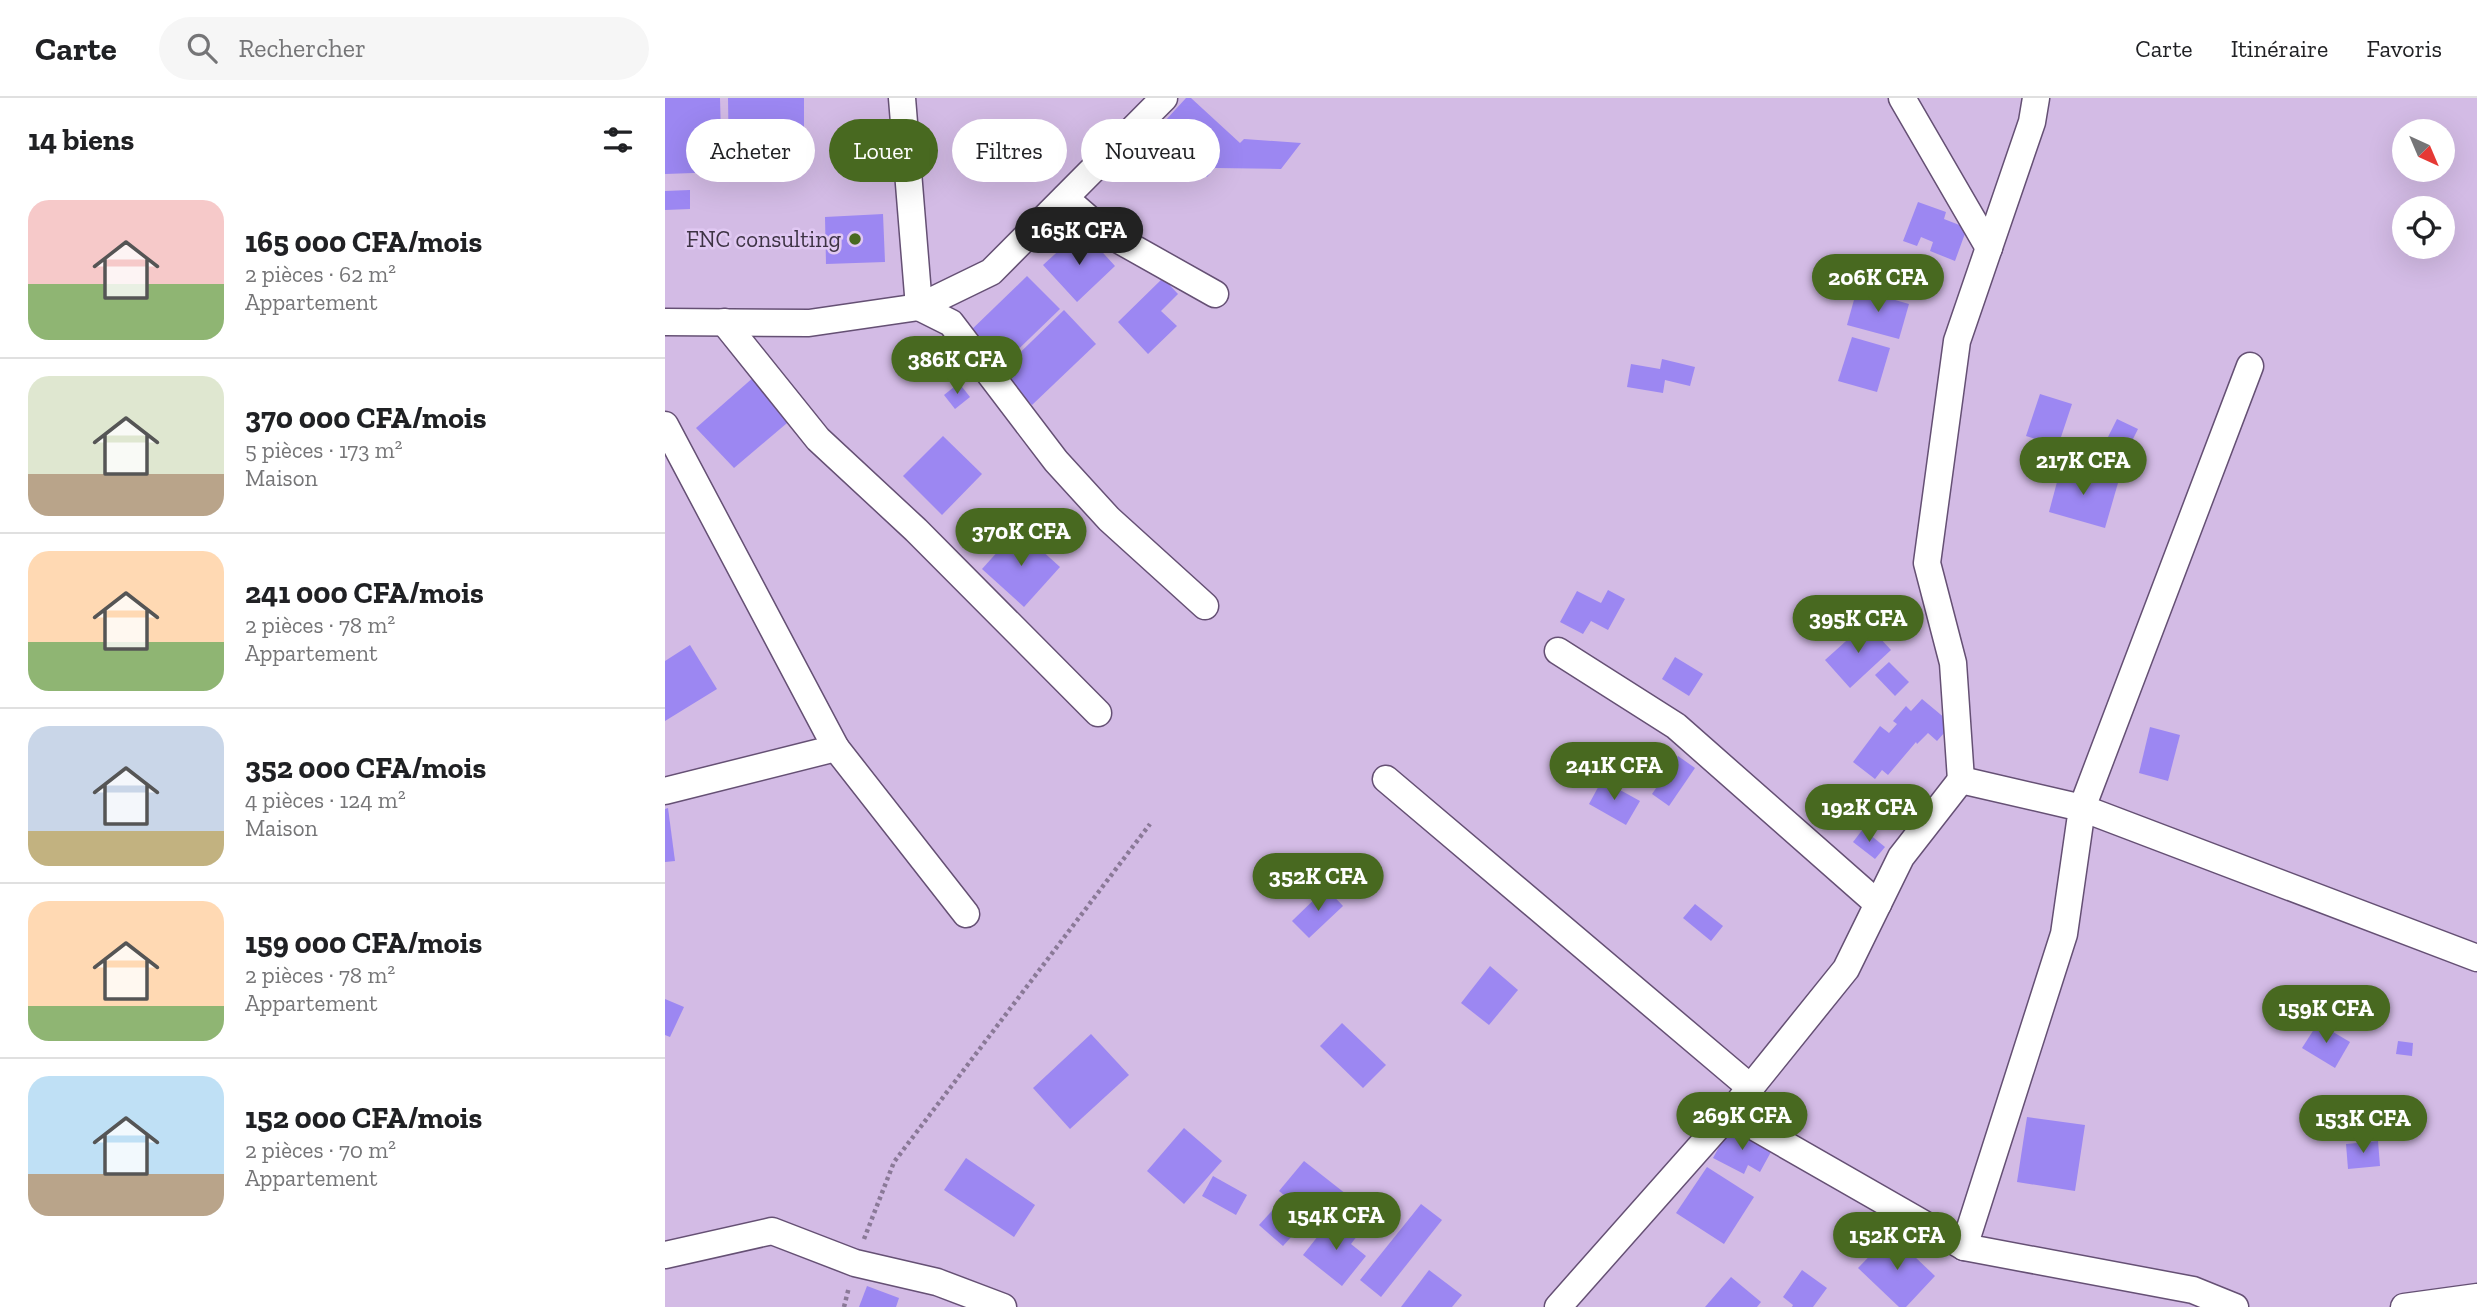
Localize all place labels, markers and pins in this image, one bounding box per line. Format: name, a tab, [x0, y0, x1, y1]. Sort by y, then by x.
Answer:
pin: 165K CFA	[1007, 208, 1151, 267]
place label: FNC consulting	[686, 225, 841, 253]
marker: FNC consulting	[847, 231, 863, 247]
pin: 206K CFA	[1806, 254, 1950, 314]
pin: 386K CFA	[885, 336, 1029, 396]
pin: 217K CFA	[2011, 438, 2155, 497]
pin: 370K CFA	[949, 508, 1093, 568]
pin: 395K CFA	[1786, 596, 1930, 655]
pin: 241K CFA	[1542, 742, 1686, 802]
pin: 192K CFA	[1797, 784, 1941, 844]
pin: 352K CFA	[1246, 854, 1390, 913]
pin: 159K CFA	[2254, 986, 2398, 1045]
pin: 269K CFA	[1670, 1093, 1814, 1152]
pin: 153K CFA	[2291, 1096, 2435, 1155]
pin: 154K CFA	[1264, 1192, 1408, 1252]
pin: 152K CFA	[1825, 1212, 1969, 1272]

